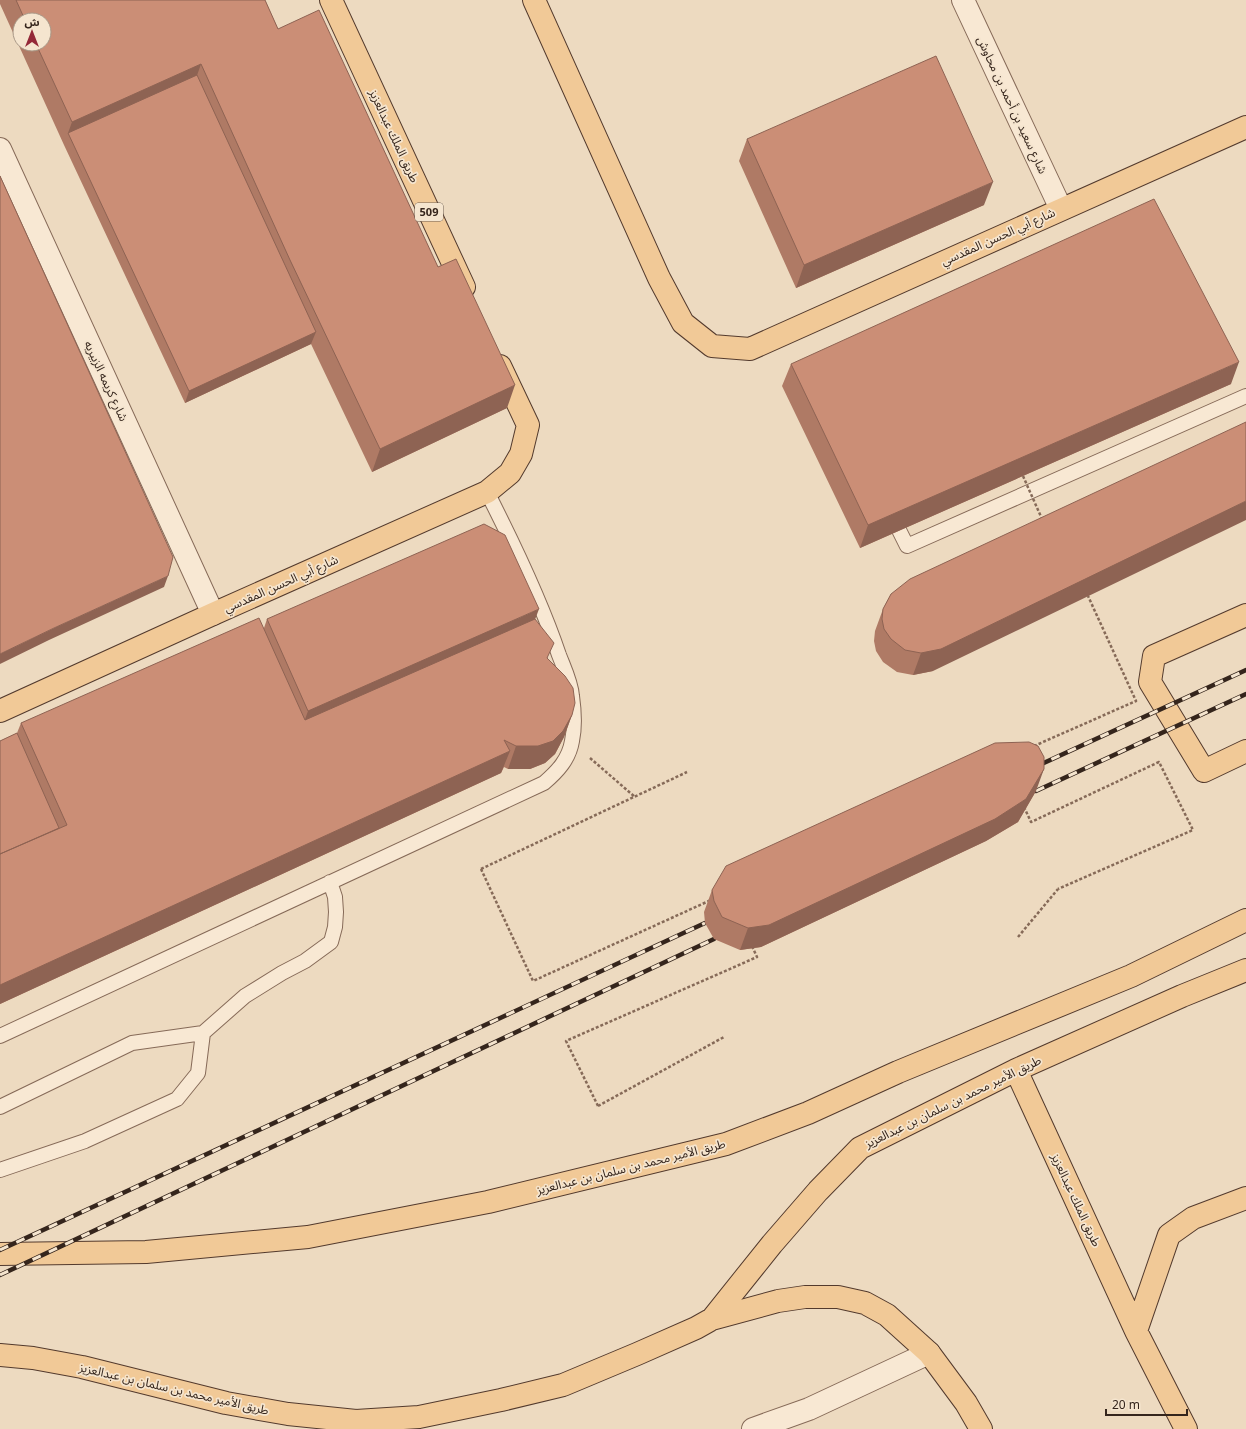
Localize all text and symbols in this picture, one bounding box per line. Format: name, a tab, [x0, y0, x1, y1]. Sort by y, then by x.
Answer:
text: ش	[24, 11, 40, 34]
north arrow	[12, 12, 52, 52]
street label: شارع سعيد بن أحمد بن محاوش	[969, 32, 1055, 178]
street label: طريق الملك عبدالعزيز	[360, 84, 426, 187]
street label: شارع أبي الحسن المقدسي	[937, 201, 1060, 274]
road number: 509	[415, 203, 443, 221]
street label: شارع كريمه الزبيريه	[76, 336, 135, 426]
street label: شارع أبي الحسن المقدسي	[220, 548, 343, 621]
street label: طريق الأمير محمد بن سلمان بن عبدالعزيز	[860, 1049, 1046, 1157]
street label: طريق الأمير محمد بن سلمان بن عبدالعزيز	[533, 1132, 728, 1203]
street label: طريق الملك عبدالعزيز	[1042, 1148, 1108, 1251]
street label: طريق الأمير محمد بن سلمان بن عبدالعزيز	[75, 1355, 271, 1424]
scale bar	[1106, 1391, 1187, 1417]
text: 20 m	[1112, 1393, 1140, 1418]

